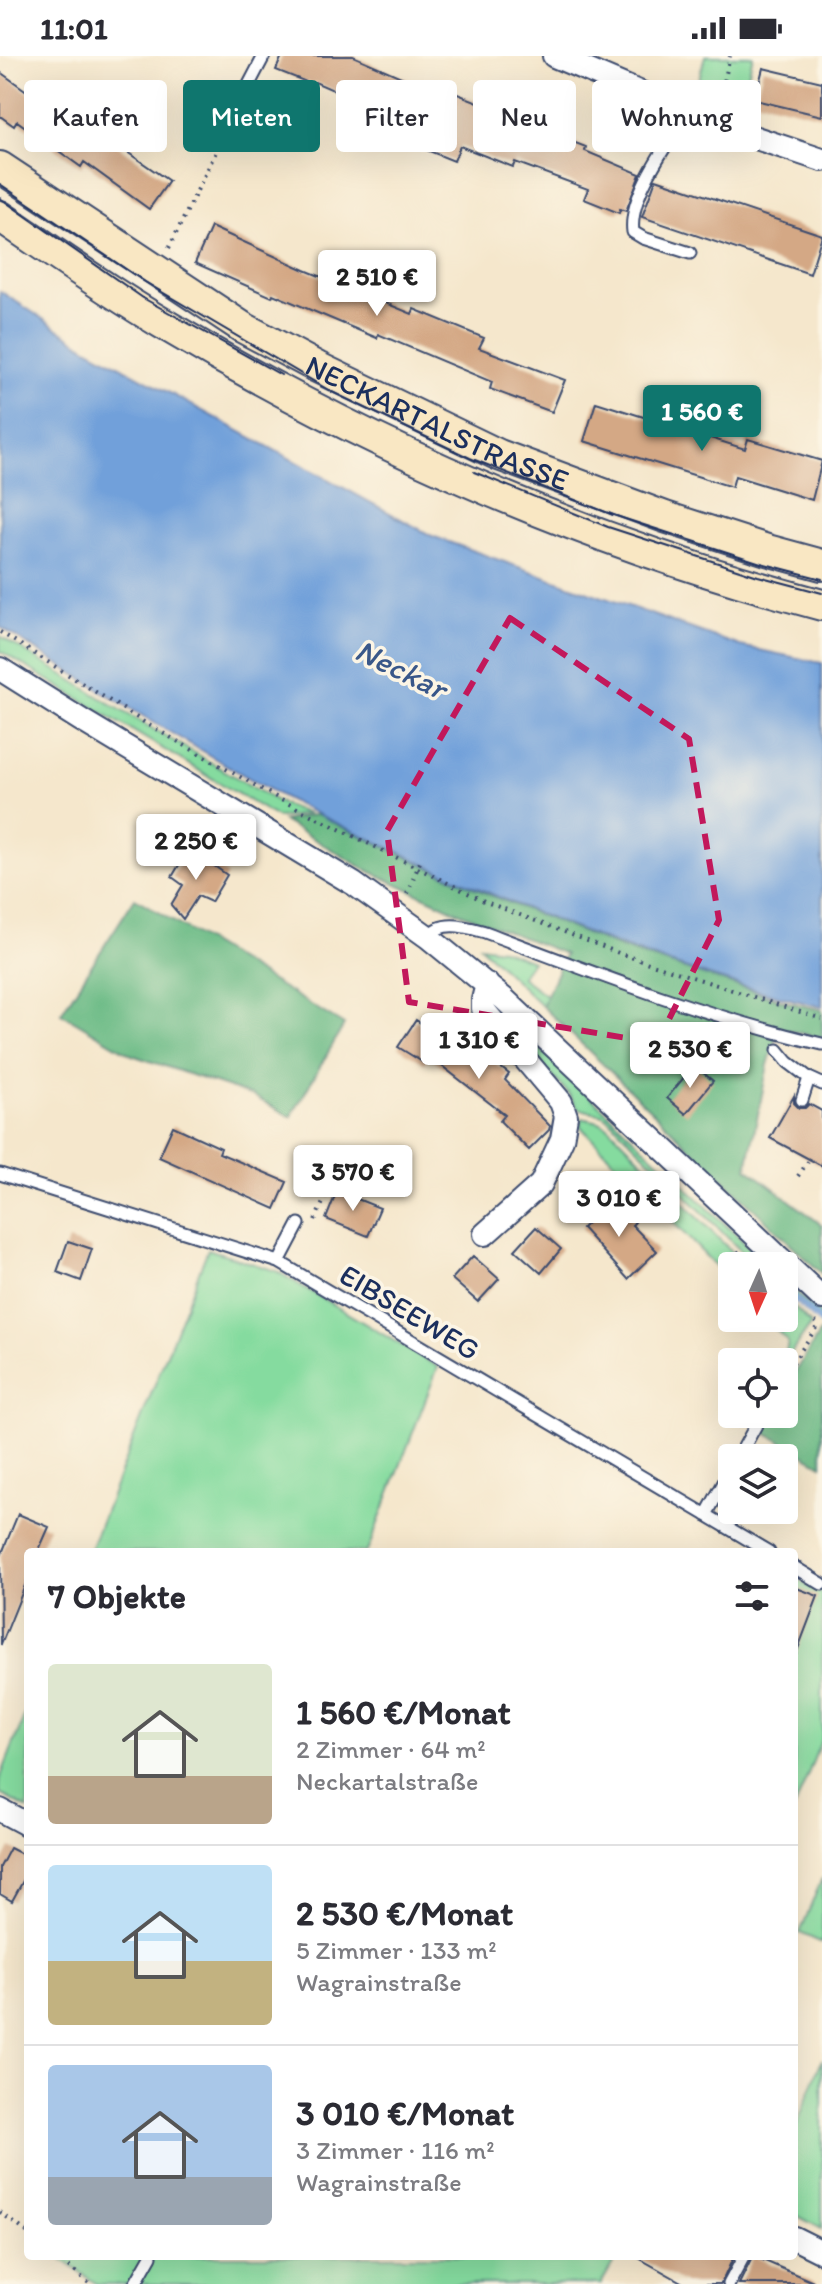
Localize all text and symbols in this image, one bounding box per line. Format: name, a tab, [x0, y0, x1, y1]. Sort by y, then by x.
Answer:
text: 11:01	[40, 10, 108, 47]
chip: Kaufen	[24, 80, 167, 152]
chip: Mieten	[183, 80, 320, 152]
chip: Filter	[336, 80, 457, 152]
chip: Neu	[473, 80, 576, 152]
chip: Wohnung	[592, 80, 761, 152]
pin: 2 510 €	[303, 250, 451, 318]
text: 2 510 €	[336, 260, 418, 292]
street label: NECKARTALSTRASSE	[300, 346, 574, 498]
pin: 1 560 €	[628, 385, 776, 453]
text: 1 560 €	[661, 395, 743, 427]
water label: Neckar	[349, 631, 456, 709]
pin: 2 250 €	[122, 814, 270, 882]
text: 2 250 €	[154, 824, 238, 856]
pin: 1 310 €	[405, 1013, 553, 1081]
pin: 2 530 €	[616, 1022, 764, 1090]
text: 1 310 €	[439, 1023, 519, 1055]
text: 2 530 €	[648, 1032, 732, 1064]
pin: 3 570 €	[279, 1145, 427, 1213]
text: 3 570 €	[311, 1155, 395, 1187]
pin: 3 010 €	[545, 1171, 693, 1239]
text: 3 010 €	[577, 1181, 661, 1213]
north arrow	[718, 1252, 798, 1332]
map controls	[718, 1252, 798, 1524]
street label: EIBSEEWEG	[333, 1256, 487, 1368]
button: locate	[718, 1348, 798, 1428]
button: layers	[718, 1444, 798, 1524]
icon: filters	[730, 1574, 774, 1618]
text: 7 Objekte	[48, 1576, 186, 1617]
text: 1 560 €/Monat	[296, 1692, 510, 1733]
icon: home	[112, 1696, 208, 1792]
text: 2 Zimmer · 64 m²	[296, 1733, 486, 1765]
text: Neckartalstraße	[296, 1765, 478, 1797]
text: 2 530 €/Monat	[296, 1893, 513, 1934]
icon: home	[112, 1897, 208, 1993]
text: 5 Zimmer · 133 m²	[296, 1934, 497, 1966]
text: Wagrainstraße	[296, 1966, 462, 1998]
text: 3 010 €/Monat	[296, 2093, 514, 2134]
icon: home	[112, 2097, 208, 2193]
text: 3 Zimmer · 116 m²	[296, 2134, 495, 2166]
text: Wagrainstraße	[296, 2166, 462, 2198]

